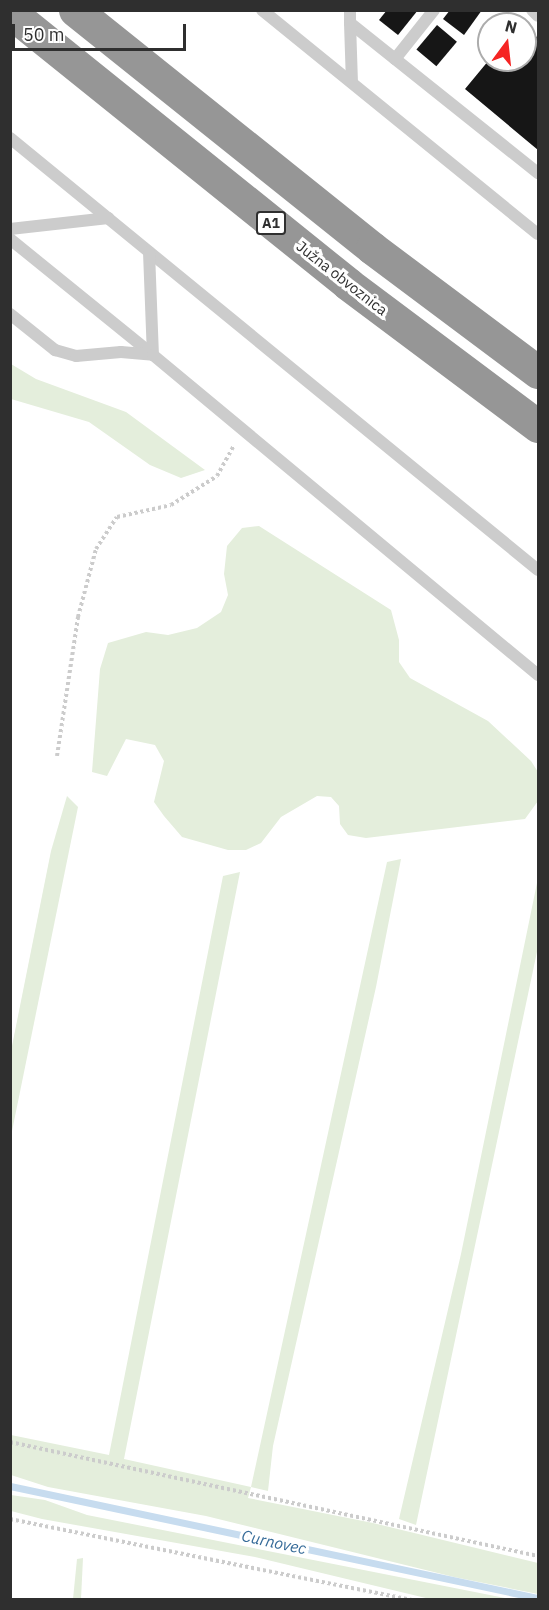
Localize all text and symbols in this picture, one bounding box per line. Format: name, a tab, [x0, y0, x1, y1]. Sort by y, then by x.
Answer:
scale bar	[15, 12, 189, 50]
north arrow	[477, 12, 537, 72]
text: N	[503, 15, 519, 38]
text: 50 m	[23, 23, 65, 46]
road number: A1	[256, 212, 286, 234]
street label: Južna obvoznica	[293, 237, 391, 319]
water label: Curnovec	[240, 1526, 308, 1558]

